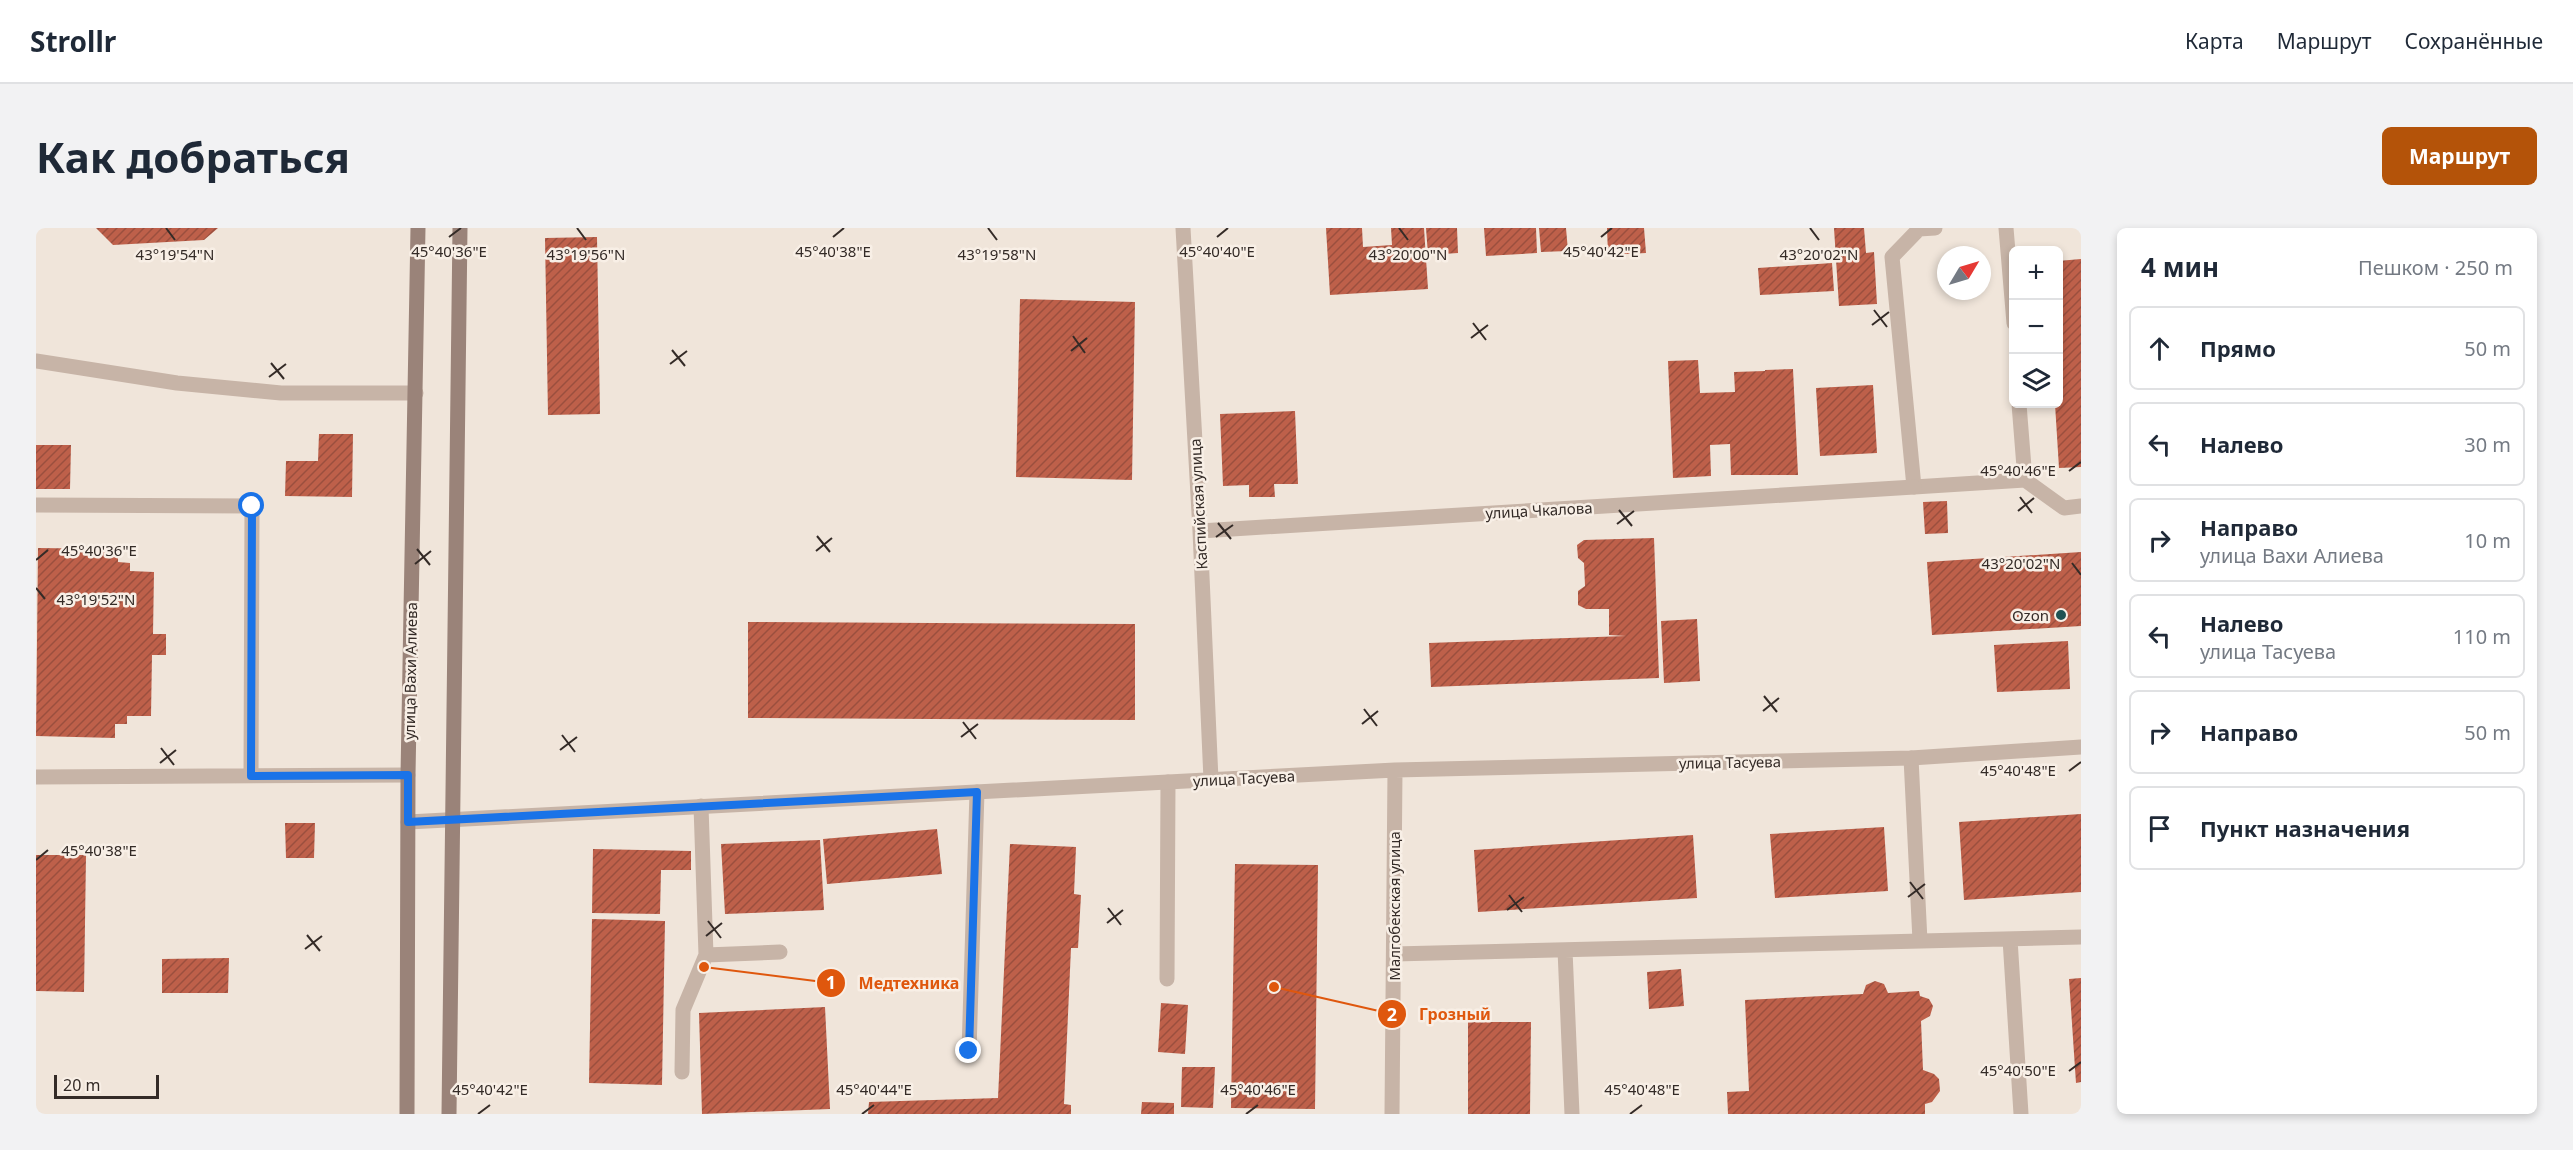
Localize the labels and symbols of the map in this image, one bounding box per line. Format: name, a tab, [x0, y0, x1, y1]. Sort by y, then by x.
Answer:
text: 45°40'36"E	[411, 241, 487, 261]
text: 45°40'38"E	[795, 241, 871, 261]
text: 45°40'40"E	[1179, 241, 1255, 261]
text: 45°40'42"E	[1563, 241, 1639, 261]
text: 43°19'54"N	[136, 244, 214, 264]
text: 43°19'56"N	[547, 244, 625, 264]
text: 43°19'58"N	[958, 244, 1036, 264]
text: 43°20'00"N	[1369, 244, 1447, 264]
text: 43°20'02"N	[1780, 244, 1858, 264]
north arrow	[1937, 246, 1991, 300]
street label: Каспийская улица	[1185, 438, 1211, 570]
text: 45°40'46"E	[1980, 460, 2056, 480]
route start	[238, 492, 264, 518]
street label: улица Чкалова	[1485, 497, 1593, 523]
text: 45°40'36"E	[61, 540, 137, 560]
text: 43°20'02"N	[1982, 553, 2060, 573]
text: 43°19'52"N	[57, 589, 135, 609]
street label: улица Вахи Алиева	[399, 602, 421, 740]
place label: Ozon	[2012, 605, 2049, 625]
marker: Ozon	[2054, 608, 2068, 622]
street label: улица Тасуева	[1679, 751, 1781, 773]
text: 45°40'48"E	[1980, 760, 2056, 780]
street label: улица Тасуева	[1192, 765, 1296, 791]
street label: Малгобекская улица	[1384, 831, 1404, 981]
text: 45°40'38"E	[61, 840, 137, 860]
callout: Медтехника	[816, 966, 971, 1000]
text: 1	[826, 970, 836, 994]
text: Медтехника	[859, 972, 959, 994]
callout: Грозный	[1377, 997, 1503, 1031]
text: 2	[1387, 1002, 1397, 1026]
text: Грозный	[1419, 1003, 1491, 1025]
route end	[955, 1037, 981, 1063]
text: 45°40'50"E	[1980, 1060, 2056, 1080]
scale bar	[54, 1072, 159, 1100]
text: 45°40'42"E	[452, 1079, 528, 1099]
text: 45°40'44"E	[836, 1079, 912, 1099]
text: 45°40'46"E	[1220, 1079, 1296, 1099]
text: 45°40'48"E	[1604, 1079, 1680, 1099]

